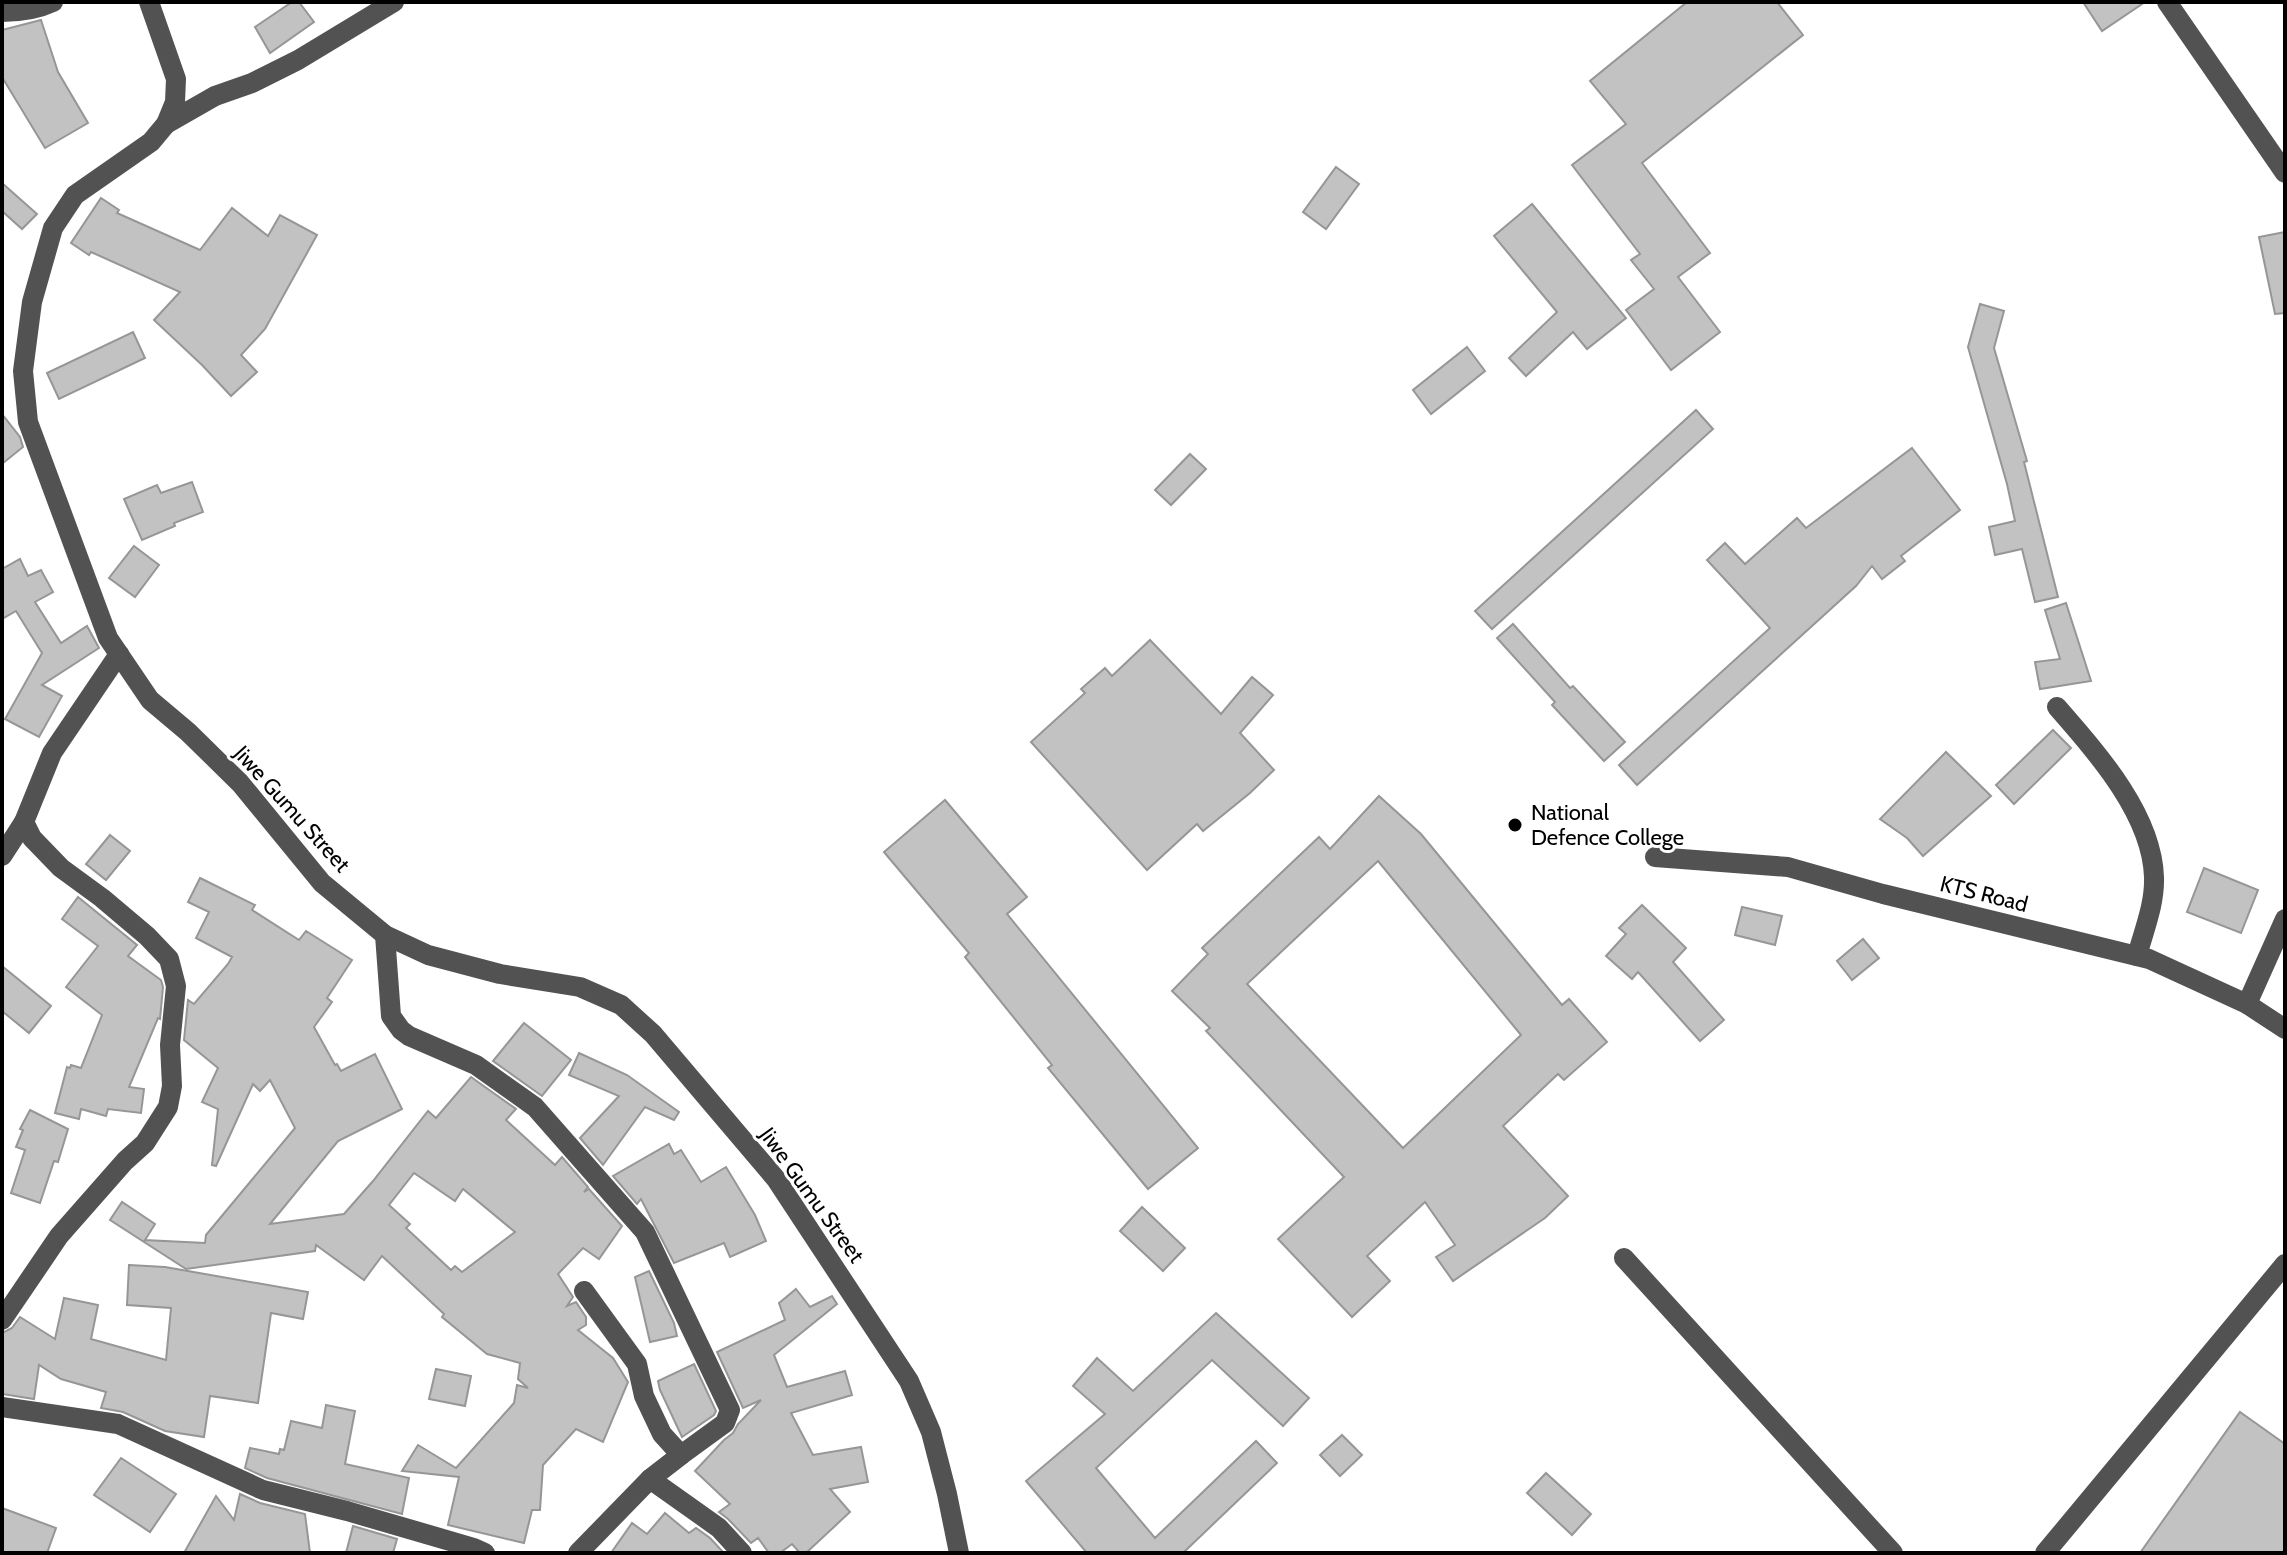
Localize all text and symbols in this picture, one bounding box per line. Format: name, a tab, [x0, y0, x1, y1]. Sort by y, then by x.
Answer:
street label: Jiwe Gumu Street	[228, 740, 356, 878]
place label: National Defence College	[1531, 799, 1684, 851]
marker: National Defence College	[1506, 816, 1524, 834]
street label: KTS Road	[1937, 870, 2031, 918]
street label: Jiwe Gumu Street	[753, 1121, 870, 1268]

